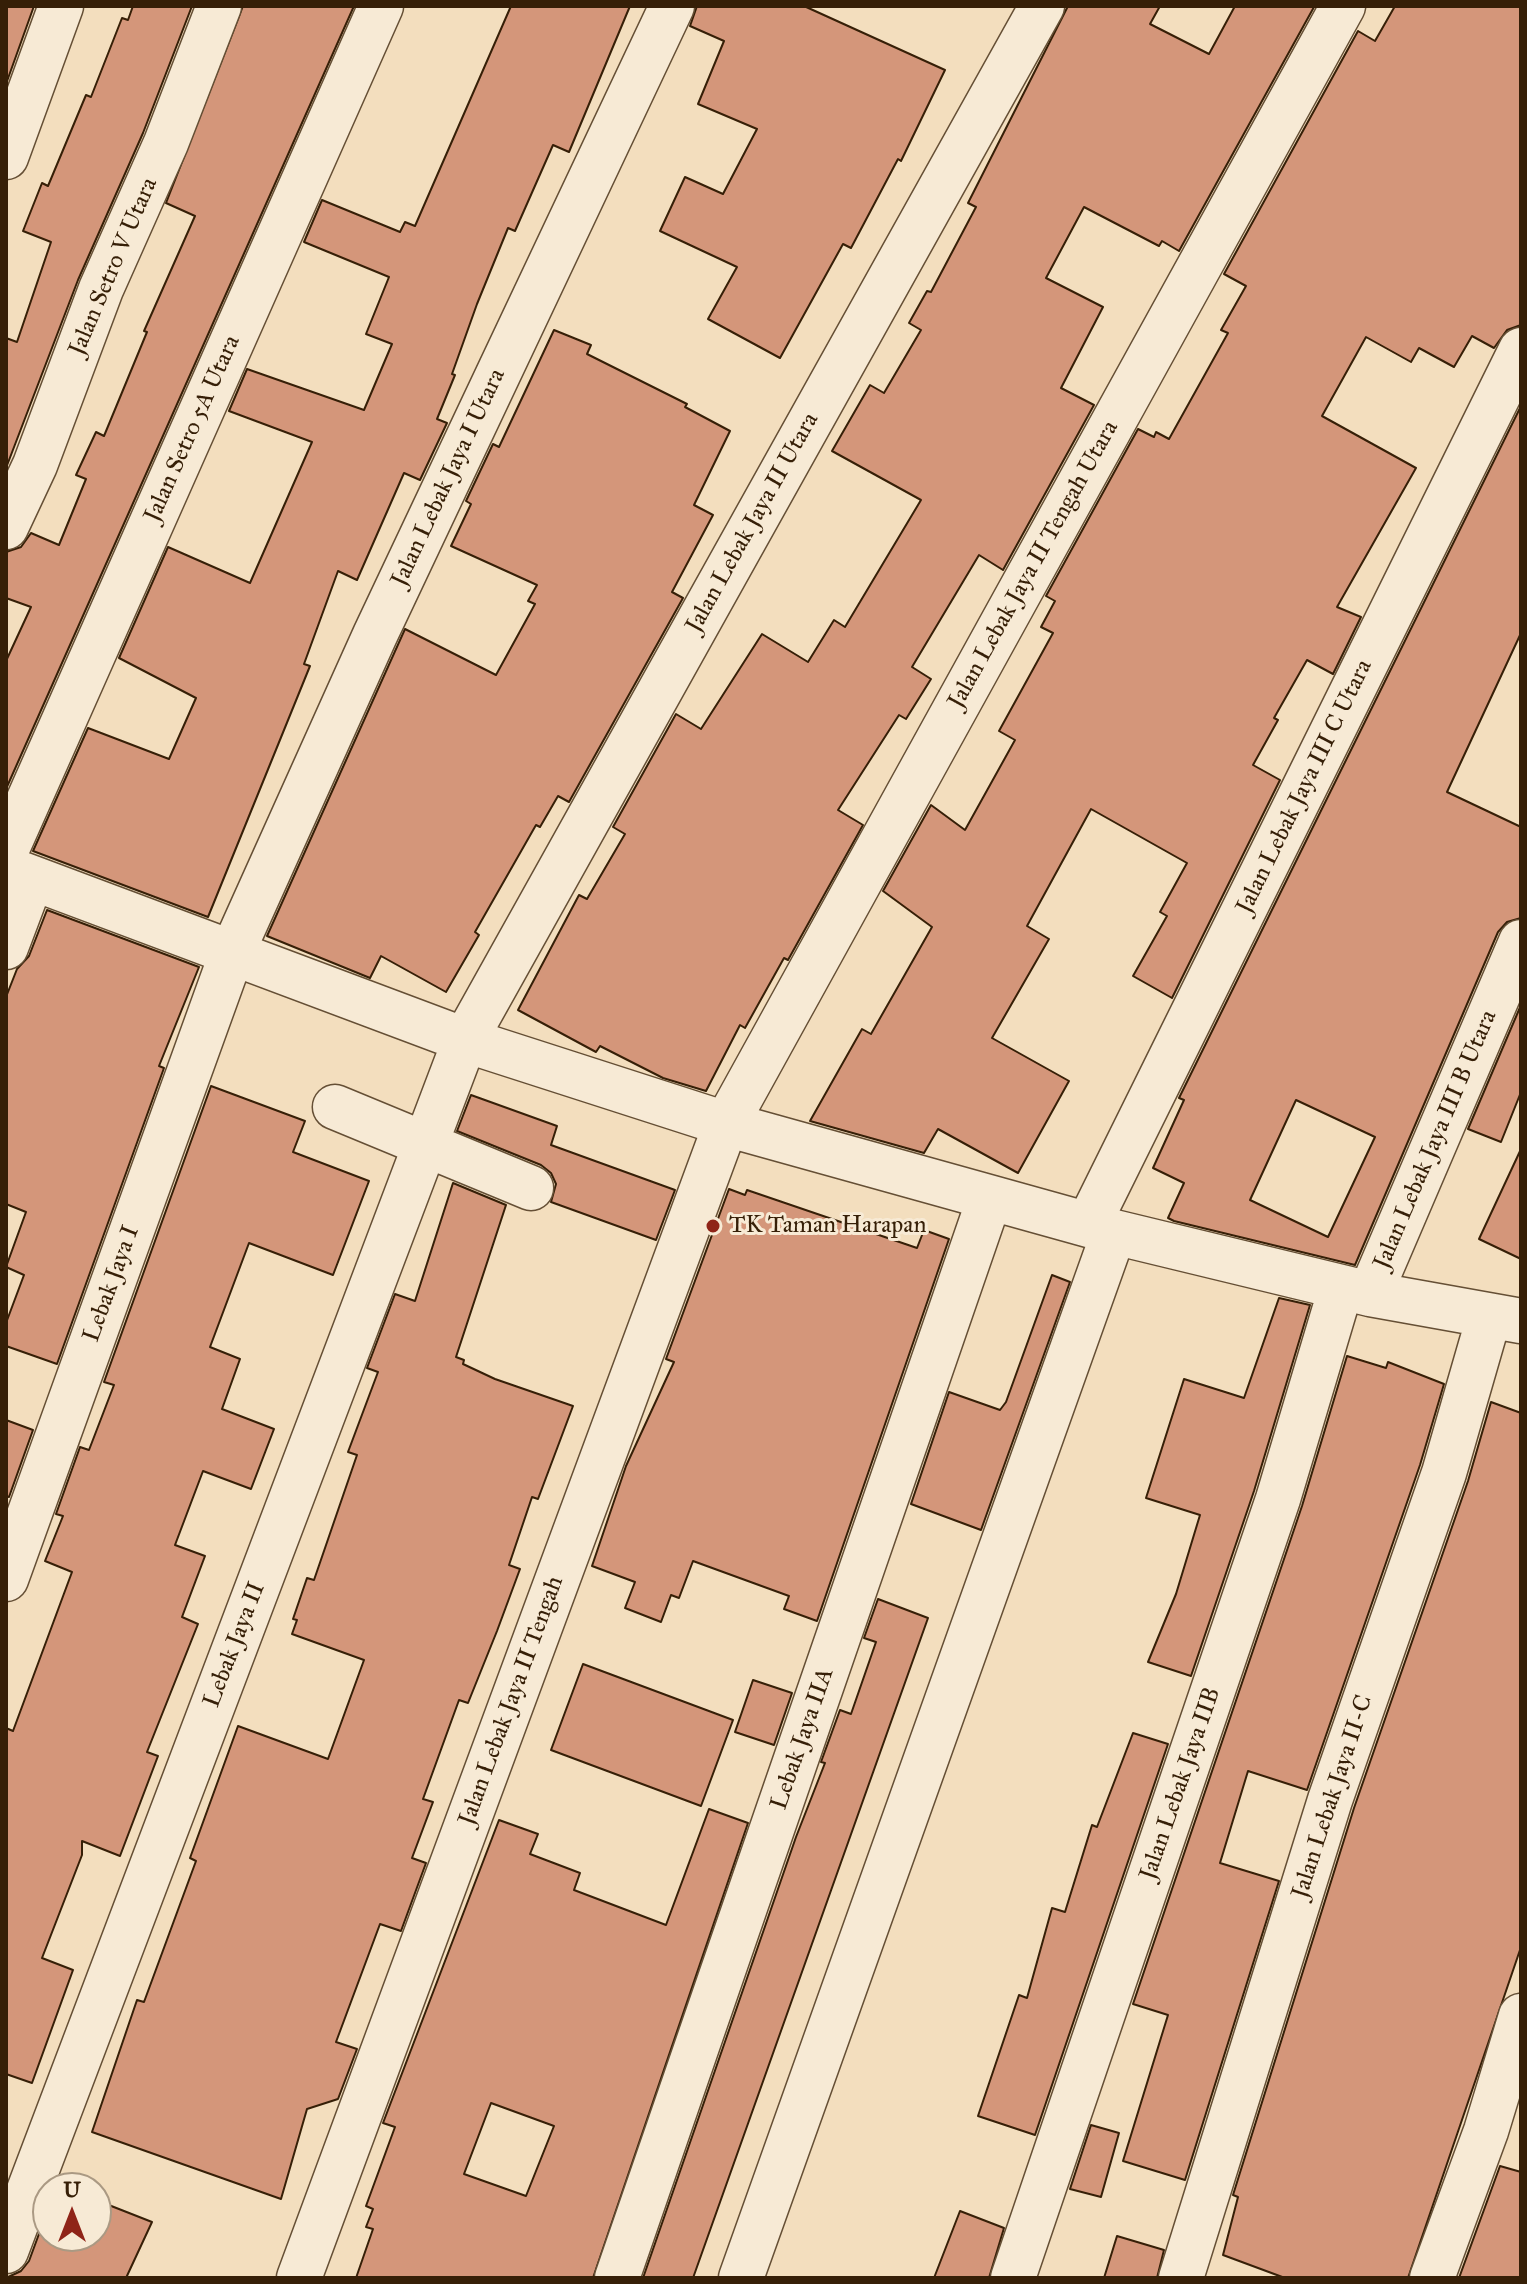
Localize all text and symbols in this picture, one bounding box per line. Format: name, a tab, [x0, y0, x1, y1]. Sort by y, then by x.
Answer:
street label: Jalan Setro V Utara	[63, 174, 165, 360]
street label: Jalan Setro 5A Utara	[139, 331, 247, 527]
street label: Jalan Lebak Jaya I Utara	[386, 365, 512, 591]
street label: Jalan Lebak Jaya II Utara	[680, 408, 826, 638]
street label: Jalan Lebak Jaya II Tengah Utara	[943, 416, 1125, 714]
street label: Jalan Lebak Jaya III C Utara	[1231, 655, 1379, 919]
street label: Jalan Lebak Jaya III B Utara	[1368, 1006, 1504, 1274]
place label: TK Taman Harapan	[729, 1212, 926, 1240]
marker: TK Taman Harapan	[704, 1217, 722, 1235]
street label: Lebak Jaya I	[78, 1222, 146, 1346]
street label: Jalan Lebak Jaya II Tengah	[453, 1572, 571, 1830]
street label: Lebak Jaya II	[198, 1578, 272, 1712]
street label: Lebak Jaya IIA	[765, 1664, 841, 1814]
street label: Jalan Lebak Jaya IIB	[1135, 1684, 1227, 1884]
street label: Jalan Lebak Jaya II-C	[1287, 1692, 1379, 1902]
north arrow	[32, 2172, 112, 2252]
text: U	[63, 2176, 81, 2203]

